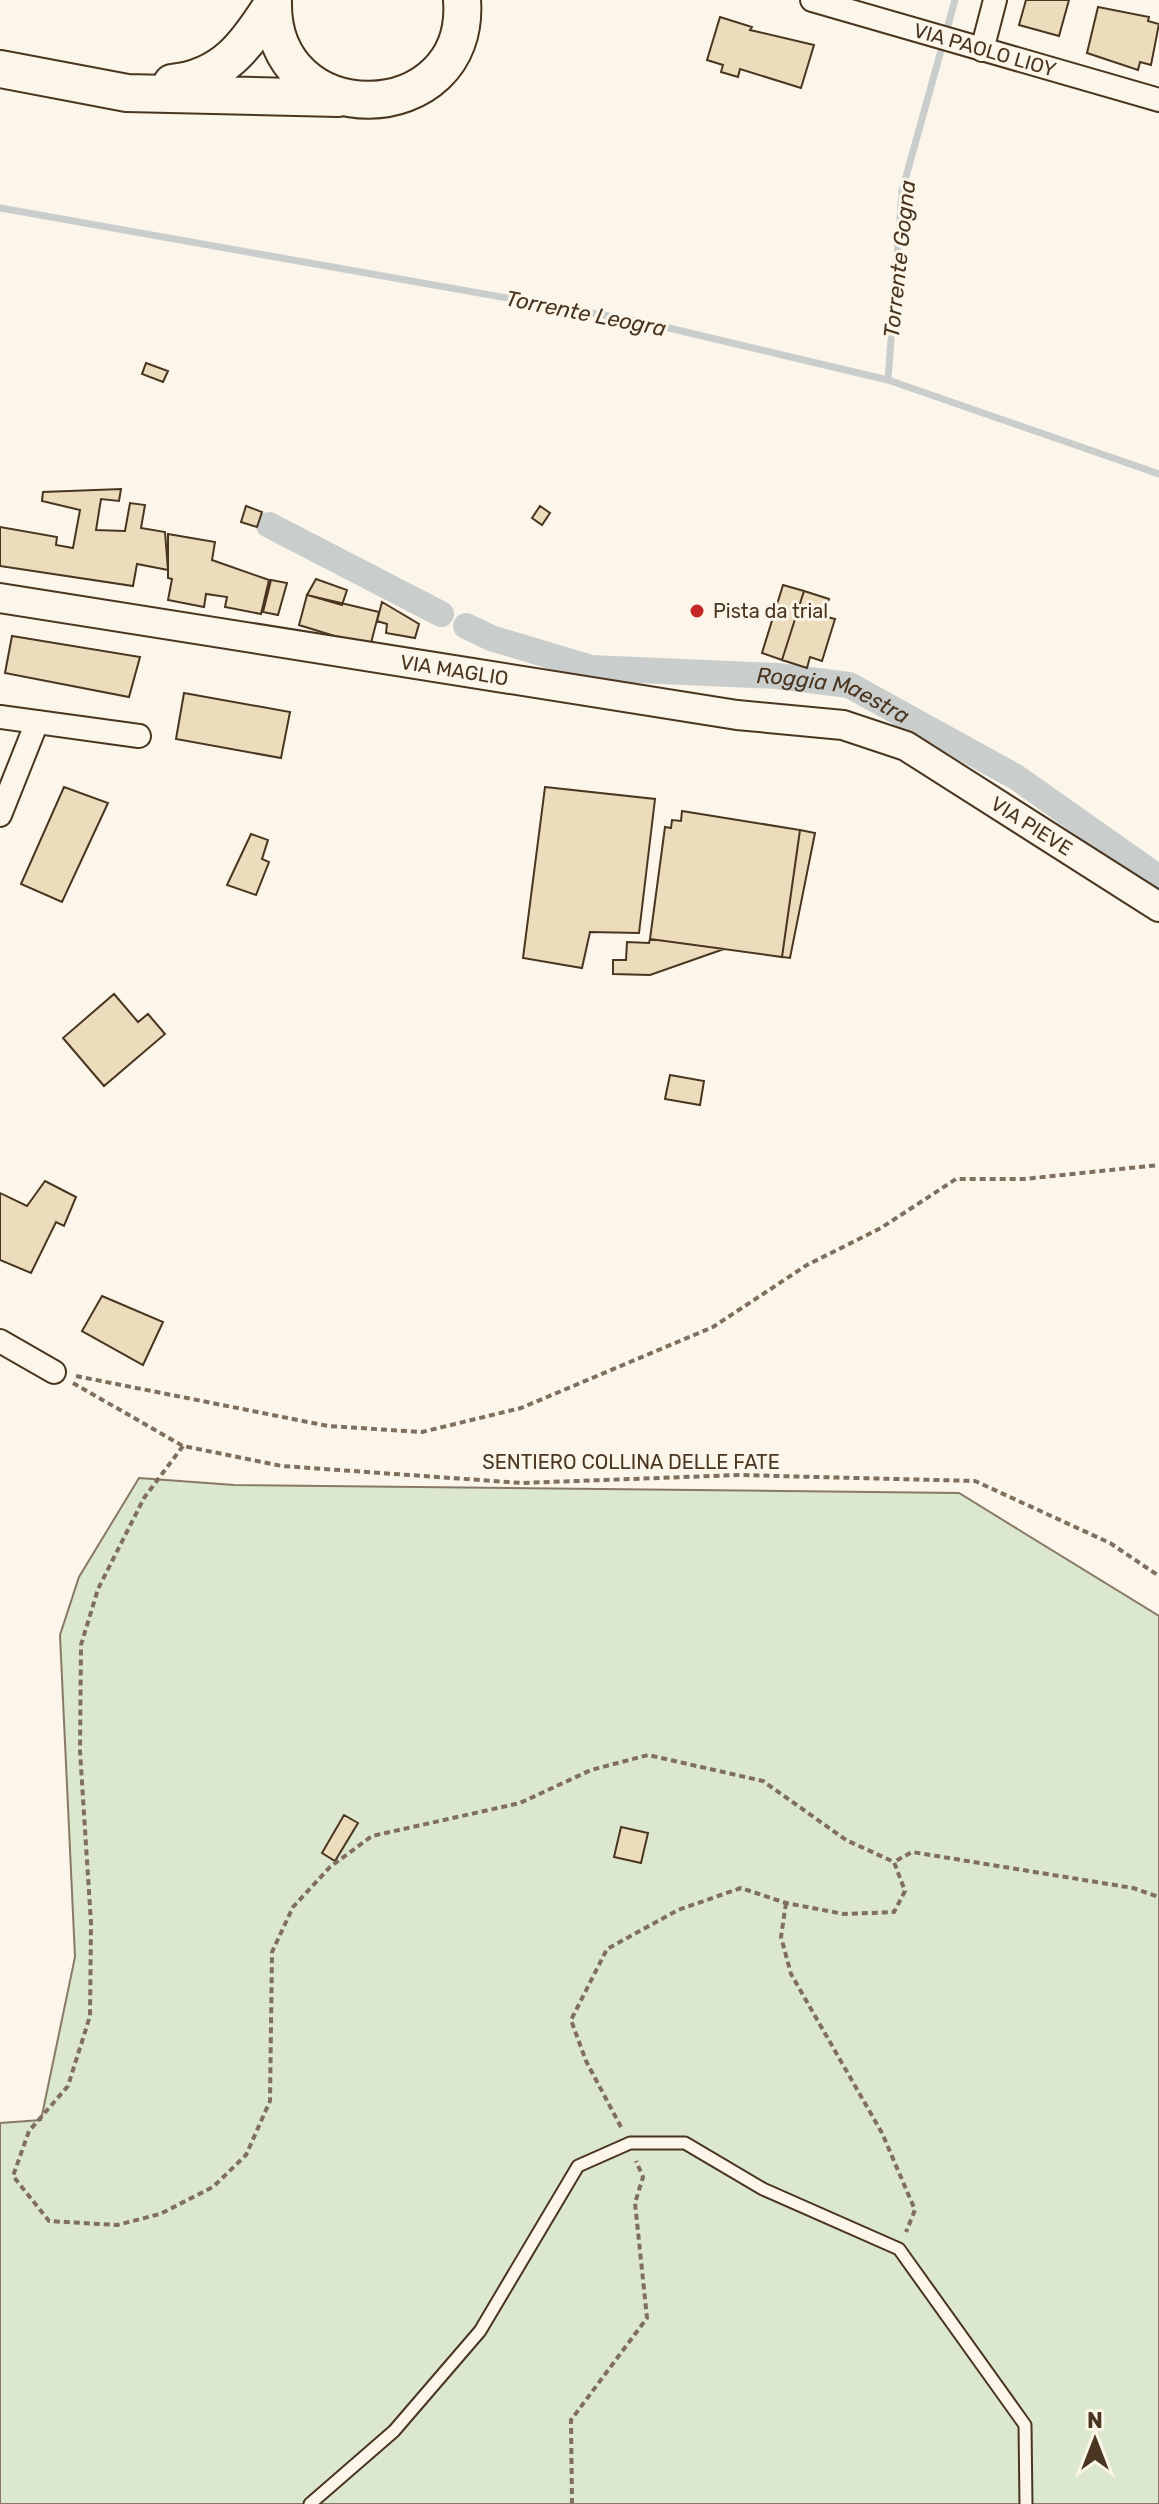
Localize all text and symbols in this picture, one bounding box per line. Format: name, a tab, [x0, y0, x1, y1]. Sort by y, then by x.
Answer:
street label: VIA PAOLO LIOY	[911, 18, 1059, 82]
water label: Torrente Gogna	[878, 179, 921, 339]
water label: Torrente Leogra	[503, 285, 668, 342]
place label: Pista da trial	[713, 599, 828, 623]
marker: Pista da trial	[688, 602, 706, 620]
street label: VIA MAGLIO	[398, 650, 510, 691]
water label: Roggia Maestra	[756, 662, 914, 730]
street label: VIA PIEVE	[986, 791, 1077, 861]
street label: SENTIERO COLLINA DELLE FATE	[482, 1450, 780, 1474]
north arrow	[1055, 2400, 1135, 2480]
text: N	[1087, 2407, 1103, 2434]

